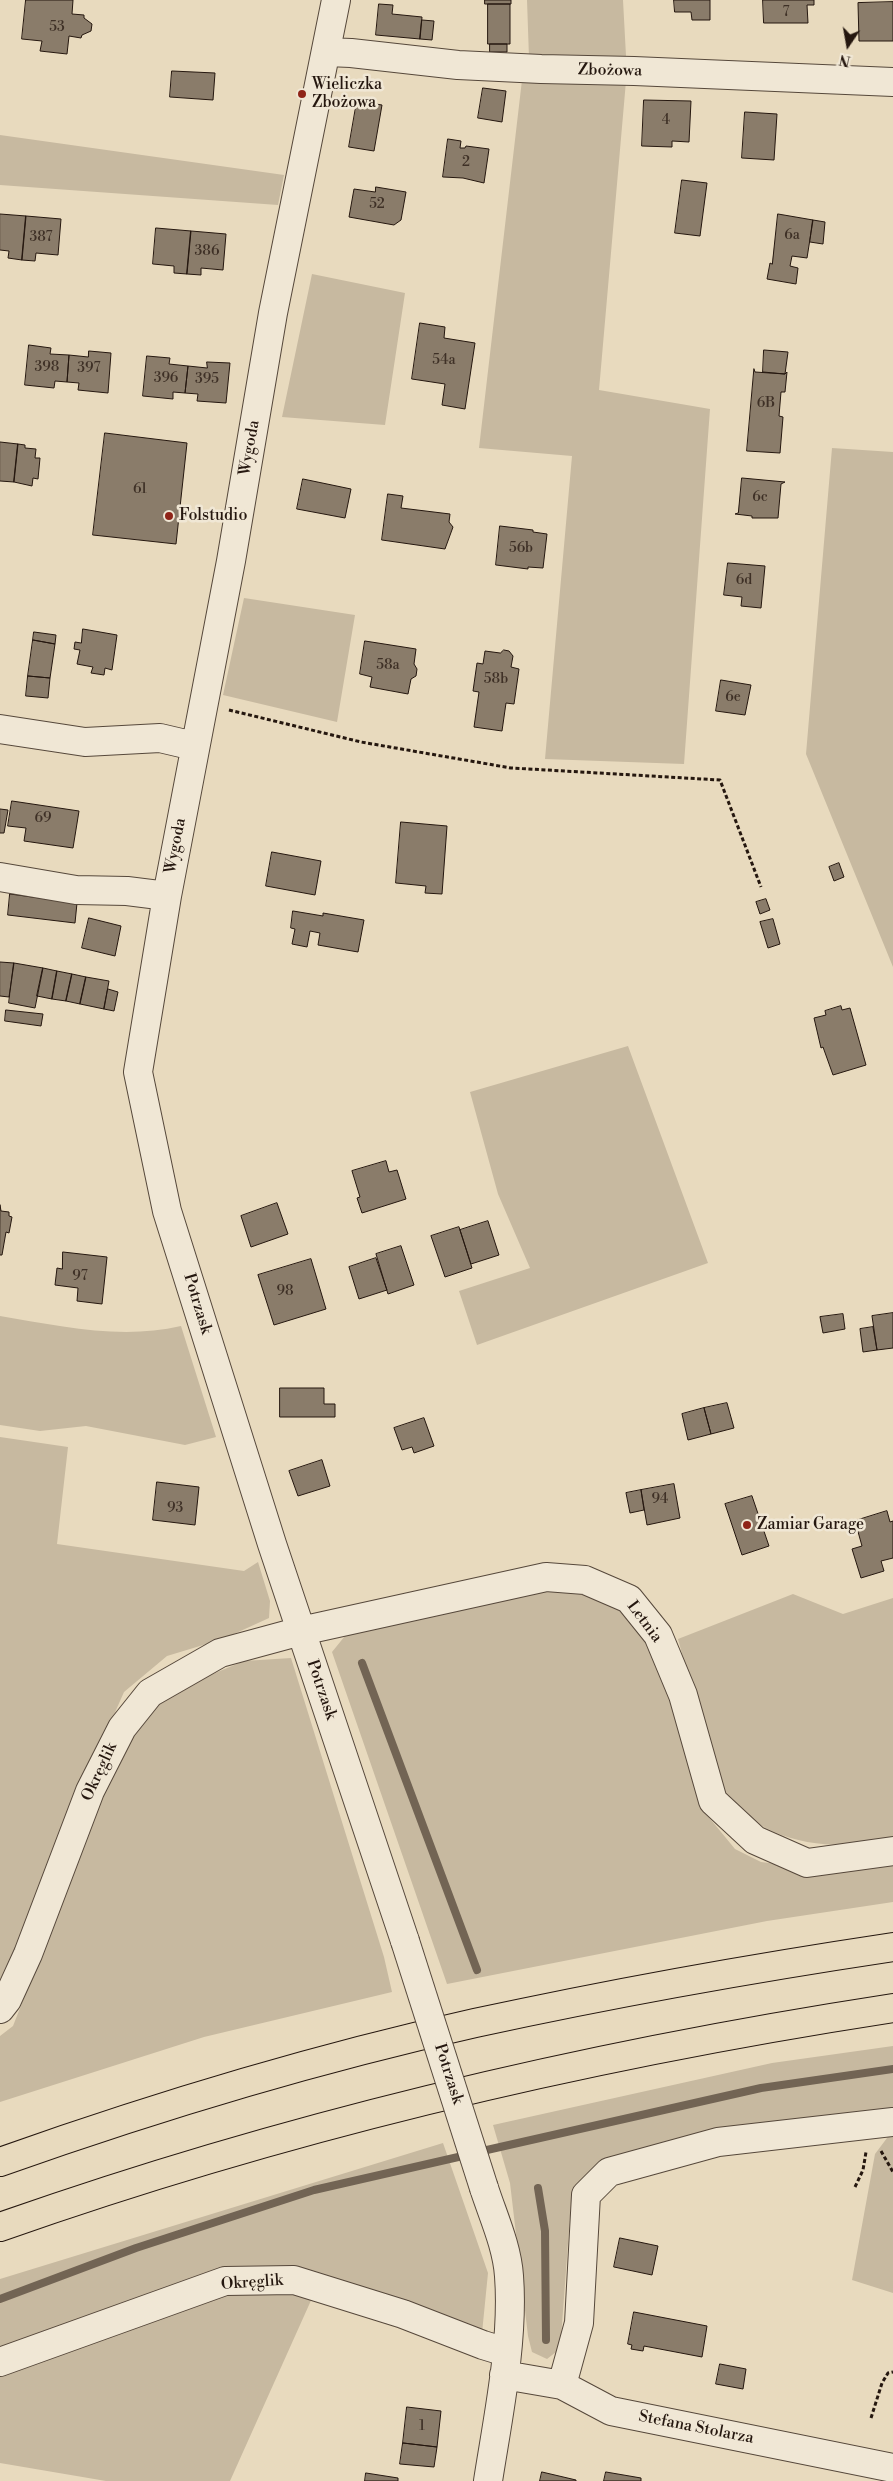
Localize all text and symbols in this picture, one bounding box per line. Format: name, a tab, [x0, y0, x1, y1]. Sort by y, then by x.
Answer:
house number: 7	[782, 5, 790, 21]
house number: 53	[49, 20, 65, 36]
north arrow	[823, 20, 873, 70]
text: N	[838, 50, 852, 70]
street label: Zbożowa	[578, 61, 642, 81]
place label: Wieliczka Zbożowa	[312, 75, 382, 113]
marker: Wieliczka Zbożowa	[296, 88, 308, 100]
house number: 4	[662, 113, 670, 129]
house number: 2	[462, 155, 470, 171]
house number: 52	[369, 197, 385, 213]
house number: 6a	[784, 228, 800, 244]
house number: 387	[29, 230, 53, 246]
house number: 386	[195, 244, 219, 260]
house number: 54a	[432, 353, 456, 369]
house number: 398	[35, 360, 59, 376]
house number: 397	[77, 361, 101, 377]
house number: 396	[154, 371, 178, 387]
house number: 395	[195, 372, 219, 388]
house number: 6B	[757, 396, 775, 412]
street label: Wygoda	[236, 419, 264, 477]
house number: 61	[133, 482, 147, 498]
house number: 6c	[752, 490, 768, 506]
place label: Folstudio	[179, 506, 247, 526]
marker: Folstudio	[163, 510, 175, 522]
house number: 56b	[509, 541, 533, 557]
house number: 6d	[736, 573, 752, 589]
house number: 58a	[376, 658, 400, 674]
house number: 58b	[484, 672, 508, 688]
house number: 6e	[725, 690, 741, 706]
house number: 69	[35, 811, 51, 827]
street label: Wygoda	[161, 817, 191, 875]
house number: 97	[72, 1269, 88, 1285]
street label: Potrzask	[179, 1271, 215, 1337]
house number: 98	[276, 1284, 294, 1300]
house number: 94	[652, 1492, 668, 1508]
house number: 93	[167, 1501, 183, 1517]
place label: Zamiar Garage	[757, 1515, 864, 1535]
marker: Zamiar Garage	[741, 1519, 753, 1531]
street label: Letnia	[622, 1597, 666, 1647]
street label: Potrzask	[302, 1657, 340, 1723]
street label: Okręglik	[78, 1740, 122, 1804]
street label: Potrzask	[429, 2041, 467, 2107]
street label: Okręglik	[220, 2271, 284, 2295]
street label: Stefana Stolarza	[637, 2407, 755, 2449]
house number: 1	[419, 2419, 425, 2435]

